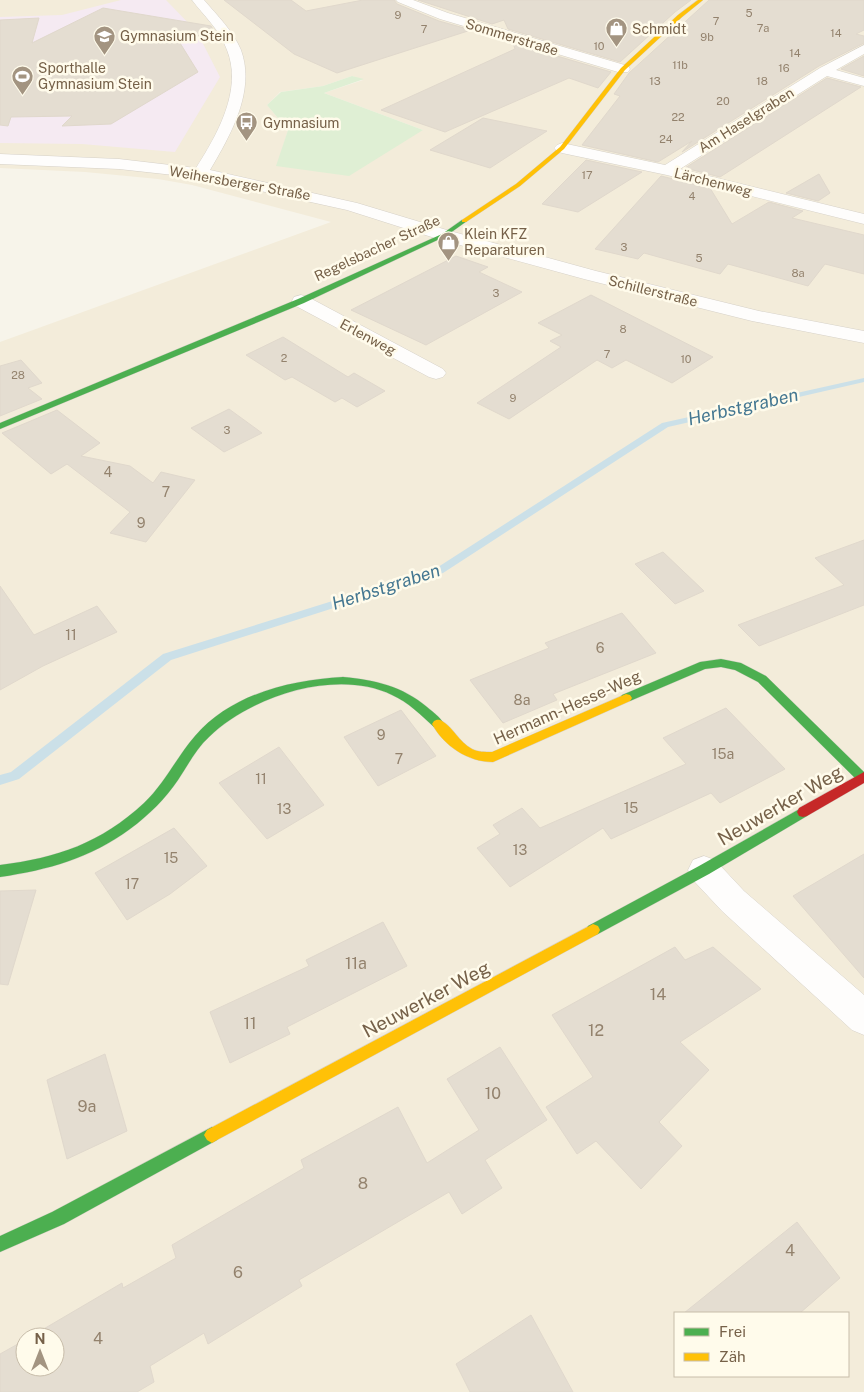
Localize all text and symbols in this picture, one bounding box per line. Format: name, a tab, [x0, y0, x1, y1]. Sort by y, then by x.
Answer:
house number: 5	[745, 7, 753, 19]
house number: 9	[395, 9, 402, 21]
street label: Sommerstraße	[464, 15, 560, 59]
house number: 7	[713, 15, 720, 27]
shop icon: Schmidt	[604, 17, 628, 48]
place label: Schmidt	[632, 21, 686, 37]
house number: 7a	[757, 22, 769, 34]
house number: 7	[421, 23, 428, 35]
school or university icon: Gymnasium Stein	[92, 24, 116, 55]
house number: 14	[830, 27, 842, 39]
place label: Gymnasium Stein	[120, 28, 234, 44]
house number: 9b	[700, 31, 714, 43]
house number: 10	[593, 40, 605, 52]
house number: 14	[789, 47, 801, 59]
house number: 11b	[672, 59, 688, 71]
place label: Sporthalle Gymnasium Stein	[38, 60, 152, 92]
house number: 16	[778, 62, 790, 74]
sports icon: Sporthalle Gymnasium Stein	[10, 64, 34, 95]
house number: 13	[649, 75, 661, 87]
house number: 18	[756, 75, 768, 87]
street label: Am Haselgraben	[695, 84, 797, 156]
house number: 20	[716, 95, 730, 107]
bus stop icon: Gymnasium	[235, 111, 259, 142]
house number: 22	[671, 111, 685, 123]
place label: Gymnasium	[263, 115, 339, 131]
house number: 24	[659, 133, 673, 145]
street label: Weihersberger Straße	[168, 163, 312, 203]
street label: Lärchenweg	[672, 165, 754, 199]
house number: 17	[581, 169, 593, 181]
house number: 4	[689, 190, 696, 202]
street label: Regelsbacher Straße	[312, 212, 442, 284]
place label: Klein KFZ Reparaturen	[464, 226, 545, 258]
shop icon: Klein KFZ Reparaturen	[436, 230, 460, 261]
house number: 3	[621, 241, 628, 253]
house number: 5	[695, 252, 703, 264]
house number: 8a	[791, 267, 805, 279]
street label: Schillerstraße	[607, 272, 699, 310]
house number: 3	[493, 287, 500, 299]
street label: Erlenweg	[337, 316, 399, 359]
house number: 8	[619, 323, 627, 335]
house number: 7	[604, 348, 611, 360]
house number: 2	[281, 352, 288, 364]
house number: 10	[680, 353, 692, 365]
house number: 28	[11, 369, 25, 381]
water label: Herbstgraben	[686, 384, 800, 429]
house number: 9	[510, 392, 517, 404]
house number: 3	[224, 424, 231, 436]
house number: 4	[104, 464, 113, 480]
house number: 7	[162, 484, 170, 500]
house number: 9	[137, 515, 146, 531]
water label: Herbstgraben	[329, 559, 443, 614]
house number: 11	[65, 627, 77, 643]
house number: 6	[596, 640, 605, 656]
street label: Hermann-Hesse-Weg	[491, 666, 644, 749]
house number: 8a	[514, 692, 530, 708]
house number: 9	[377, 727, 386, 743]
house number: 15a	[712, 746, 734, 762]
house number: 7	[395, 751, 403, 767]
street label: Neuwerker Weg	[713, 760, 847, 850]
house number: 11	[255, 771, 267, 787]
house number: 15	[624, 800, 638, 816]
house number: 13	[277, 801, 291, 817]
house number: 13	[513, 842, 527, 858]
house number: 15	[164, 850, 178, 866]
house number: 17	[125, 876, 139, 892]
house number: 11a	[345, 954, 367, 973]
street label: Neuwerker Weg	[359, 956, 494, 1042]
house number: 14	[650, 985, 666, 1004]
house number: 11	[243, 1014, 257, 1033]
house number: 12	[588, 1021, 604, 1040]
house number: 10	[485, 1084, 501, 1103]
house number: 9a	[78, 1097, 96, 1116]
house number: 8	[358, 1174, 368, 1193]
house number: 4	[785, 1241, 795, 1260]
house number: 6	[233, 1263, 243, 1282]
legend	[674, 1312, 849, 1377]
text: Frei	[719, 1323, 746, 1340]
north arrow	[15, 1327, 65, 1377]
house number: 4	[93, 1329, 103, 1348]
text: N	[35, 1331, 45, 1347]
text: Zäh	[719, 1348, 746, 1365]

